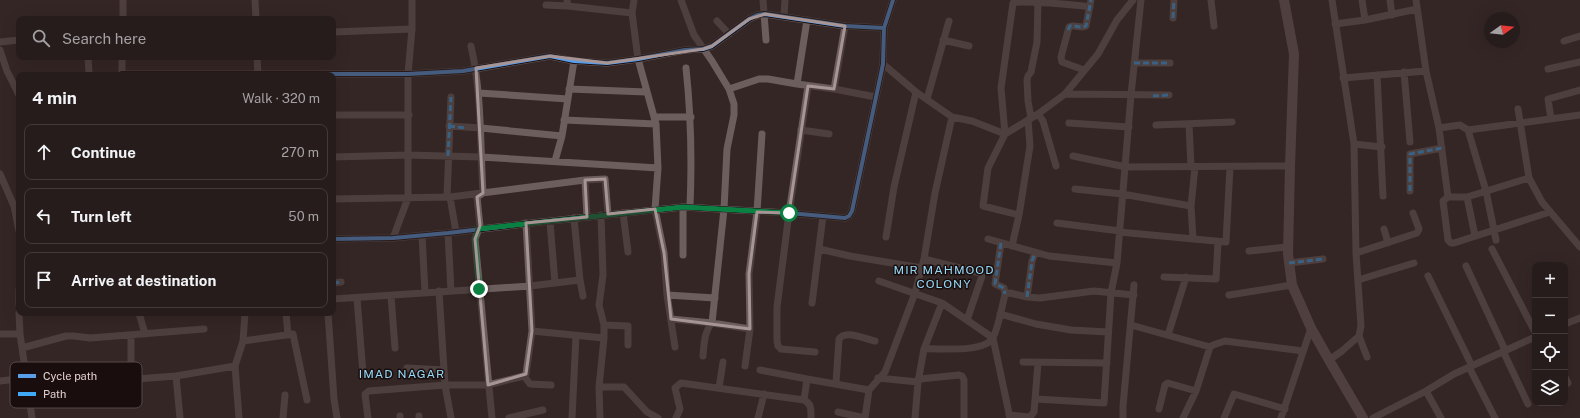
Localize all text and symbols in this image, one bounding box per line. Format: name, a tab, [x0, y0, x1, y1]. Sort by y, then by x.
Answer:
north arrow	[1484, 12, 1520, 48]
search box	[16, 16, 336, 60]
icon: search	[30, 27, 52, 49]
text: Search here	[62, 30, 146, 47]
text: 4 min	[32, 88, 77, 108]
text: Walk · 320 m	[242, 91, 320, 106]
icon: ahead	[33, 141, 55, 163]
text: Continue	[71, 144, 136, 161]
text: 270 m	[281, 145, 319, 160]
route start	[780, 204, 798, 222]
icon: left	[33, 205, 55, 227]
text: Turn left	[71, 208, 132, 225]
text: 50 m	[288, 209, 319, 224]
map controls	[1532, 262, 1568, 406]
button: +	[1532, 262, 1568, 298]
district label: MIR MAHMOOD COLONY	[894, 263, 994, 291]
icon: arrive	[33, 269, 55, 291]
text: Arrive at destination	[71, 272, 216, 289]
route end	[470, 280, 488, 298]
button: −	[1532, 298, 1568, 334]
button: locate	[1532, 334, 1568, 370]
legend	[10, 362, 142, 408]
district label: IMAD NAGAR	[359, 367, 445, 381]
text: Cycle path	[43, 370, 97, 382]
button: layers	[1532, 370, 1568, 406]
text: Path	[43, 388, 66, 400]

